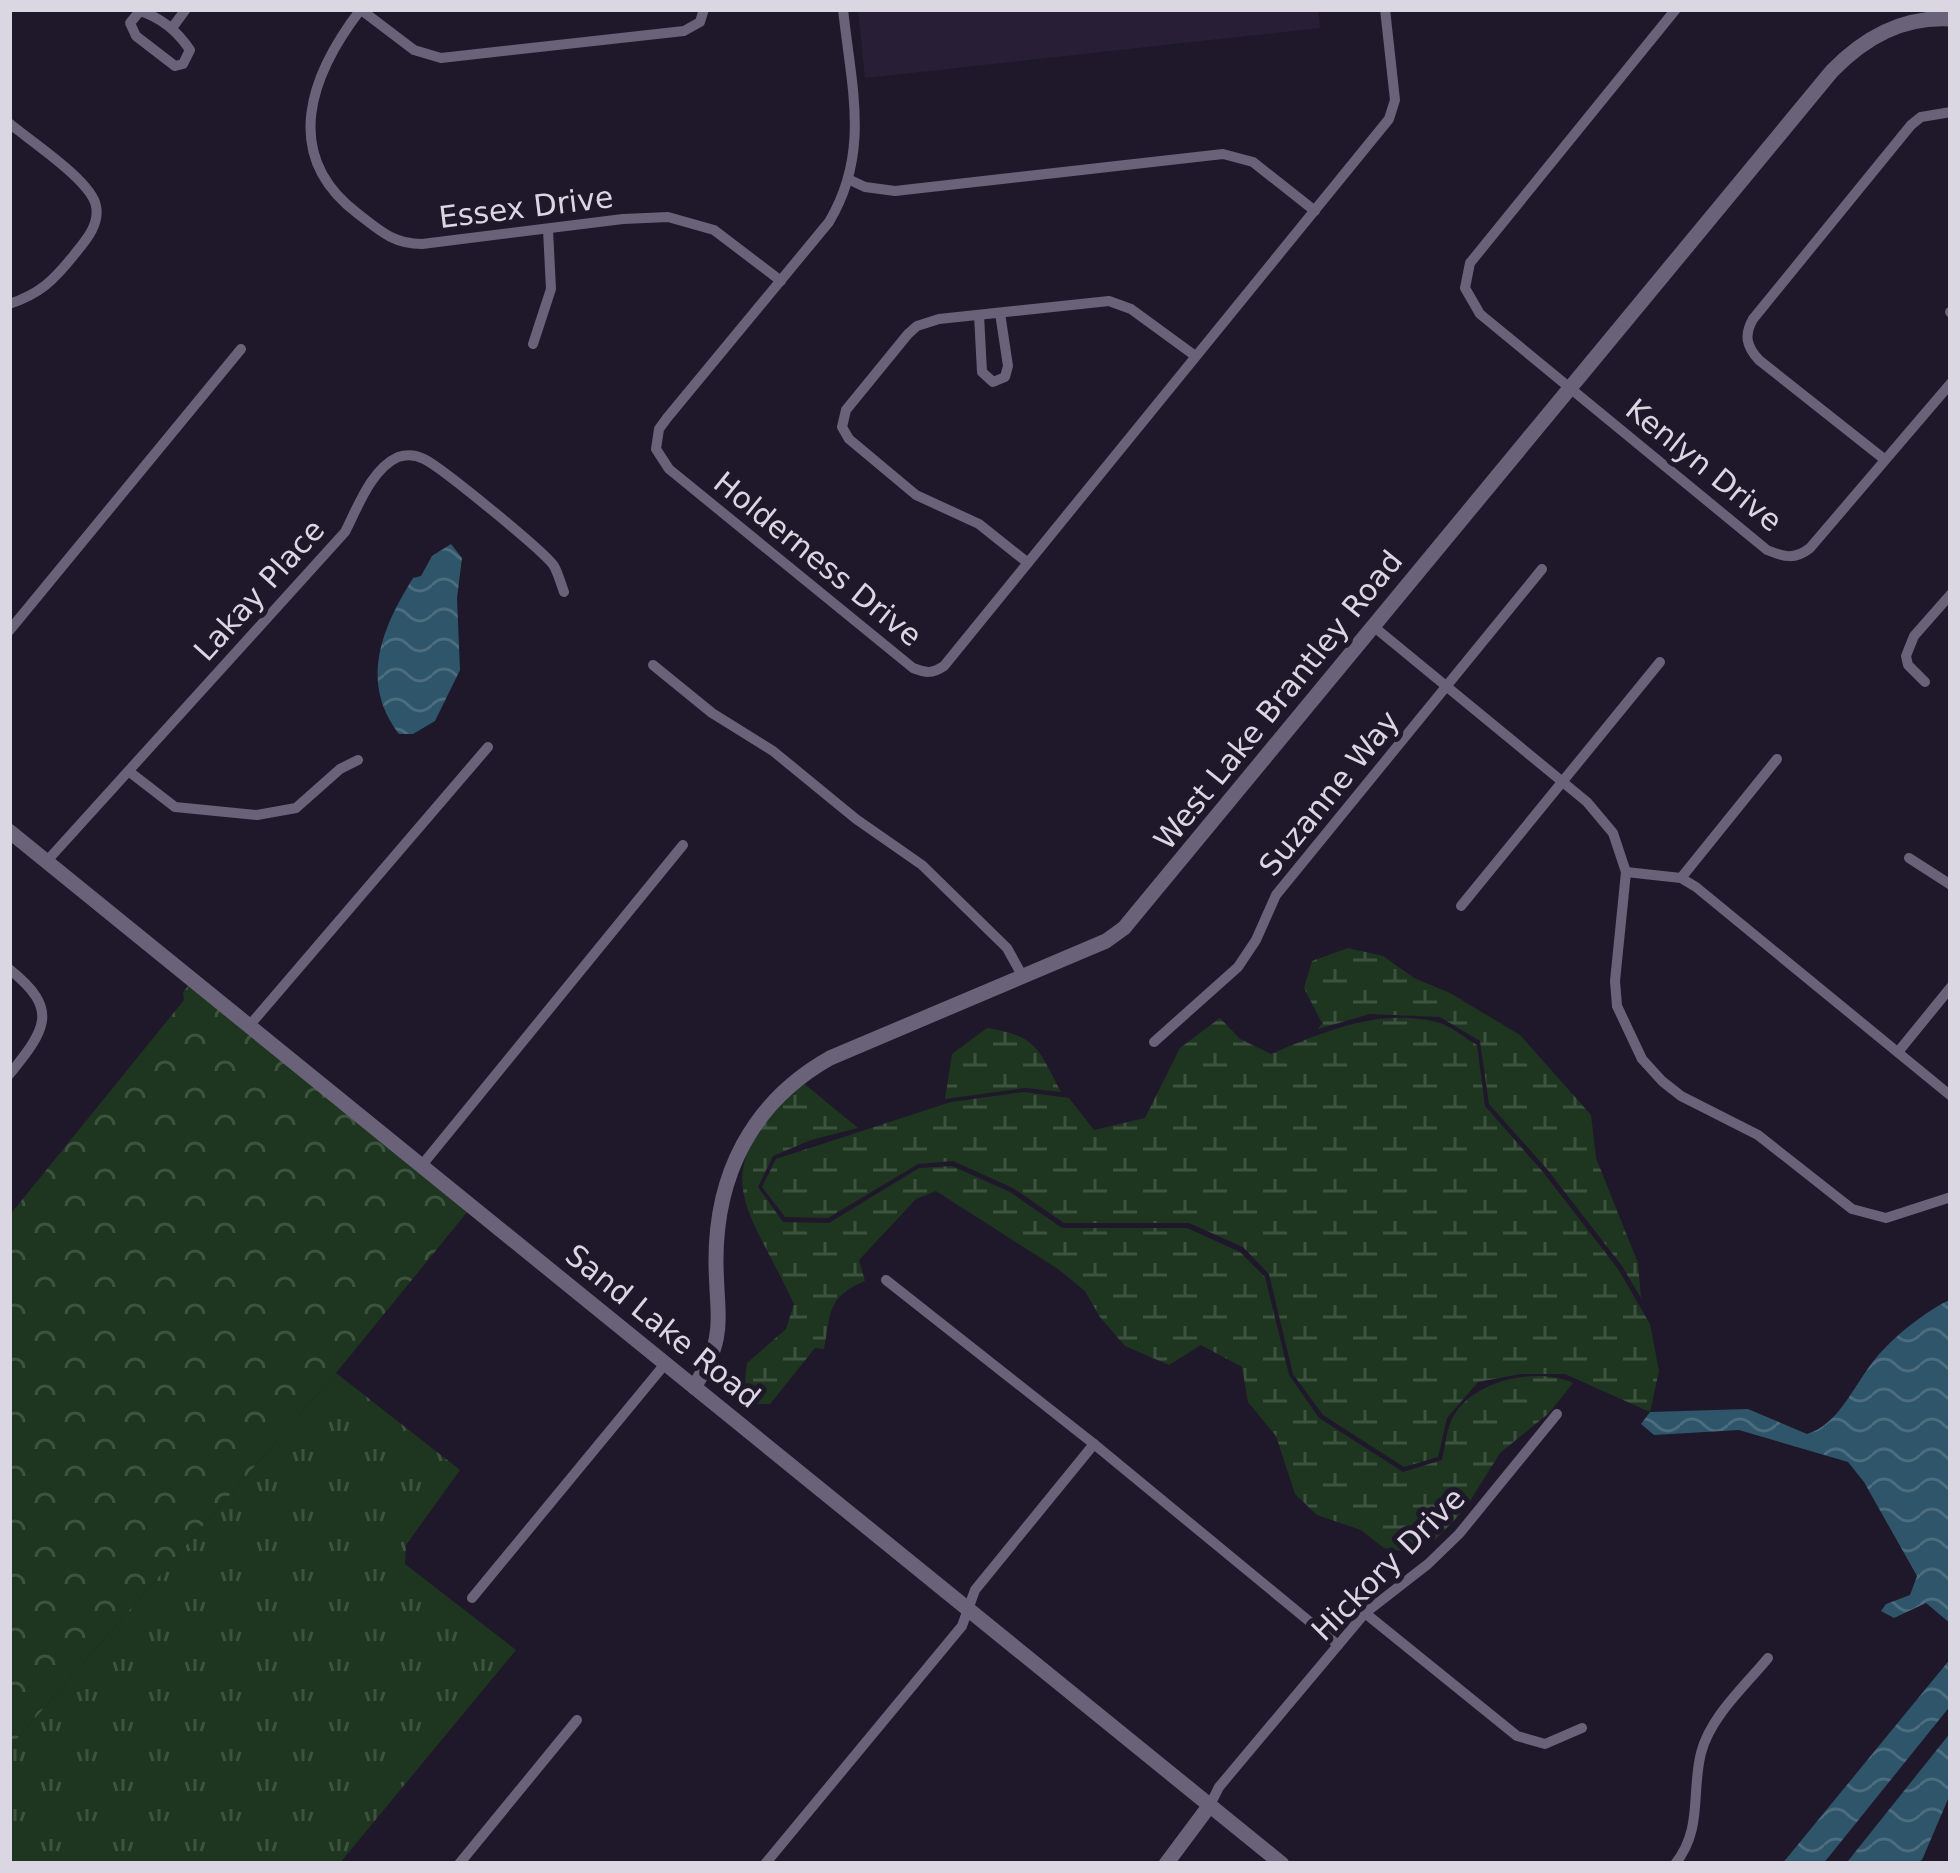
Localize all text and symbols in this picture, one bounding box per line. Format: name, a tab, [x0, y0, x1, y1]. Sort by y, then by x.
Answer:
street label: Essex Drive	[437, 179, 615, 235]
street label: Kenlyn Drive	[1619, 392, 1789, 538]
street label: Holderness Drive	[707, 465, 929, 653]
street label: Lakay Place	[187, 512, 331, 668]
street label: West Lake Brantley Road	[1147, 544, 1409, 856]
street label: Suzanne Way	[1252, 703, 1406, 883]
street label: Sand Lake Road	[559, 1237, 767, 1415]
street label: Hickory Drive	[1304, 1480, 1472, 1648]

